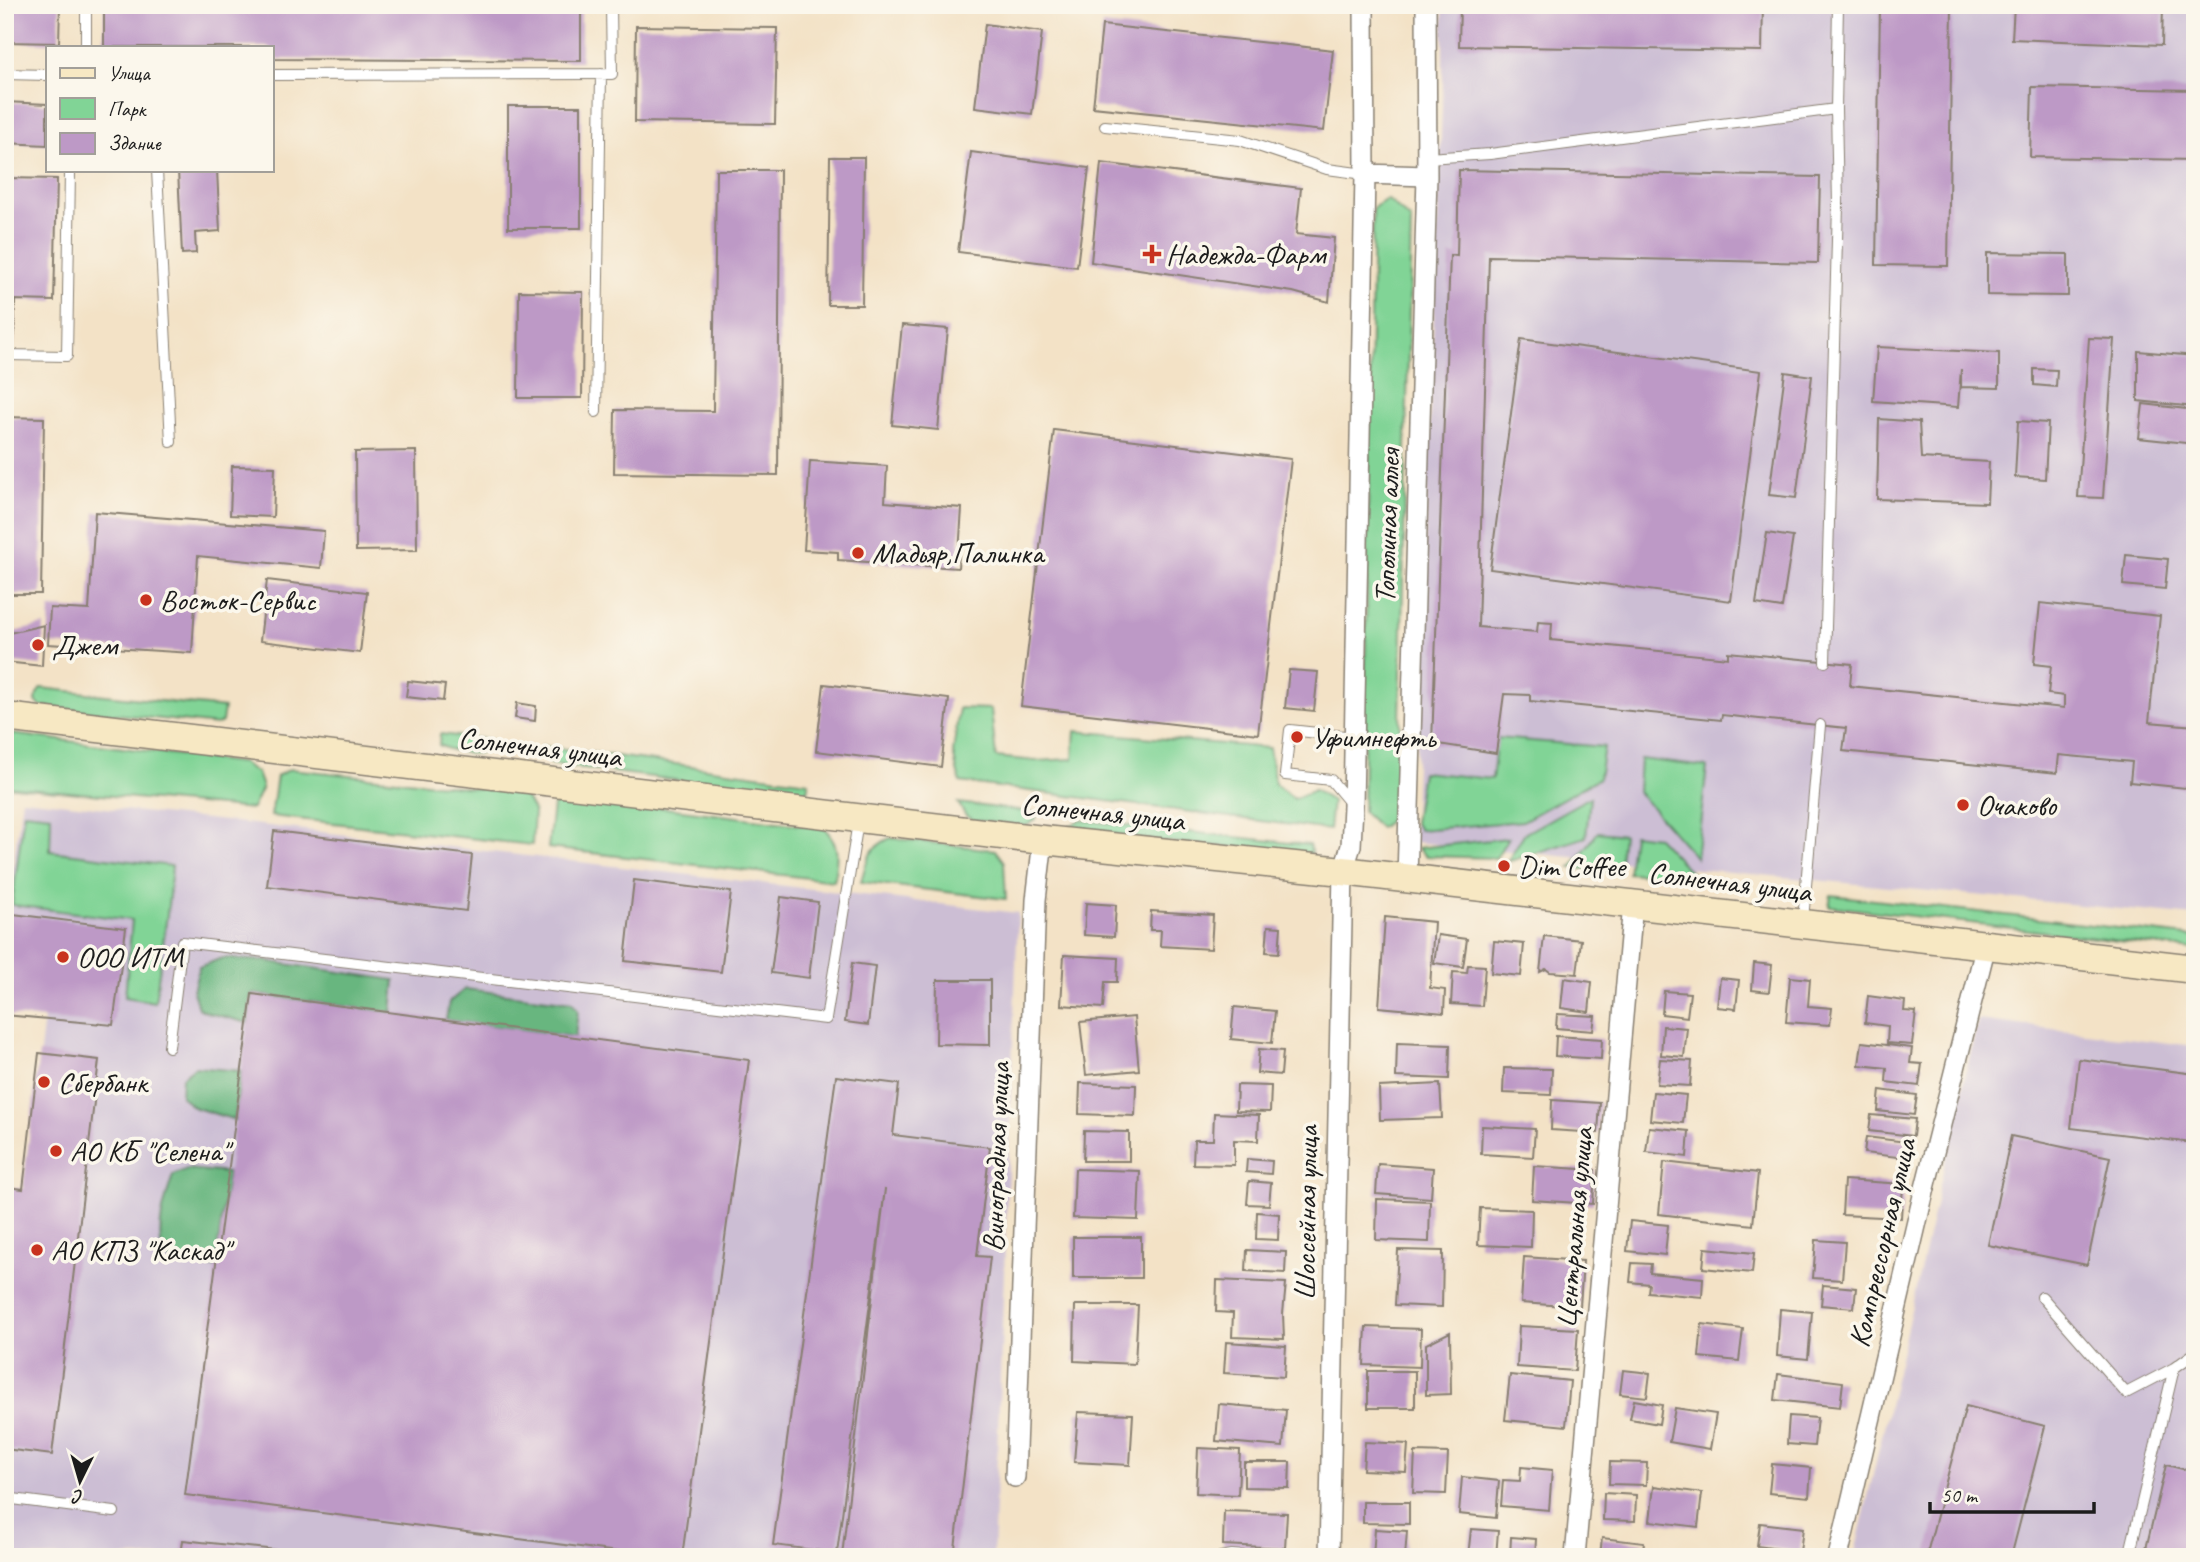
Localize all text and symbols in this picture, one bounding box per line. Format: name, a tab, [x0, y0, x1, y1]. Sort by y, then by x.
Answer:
legend	[46, 46, 273, 172]
text: Улица	[108, 60, 151, 86]
text: Парк	[108, 96, 148, 122]
text: Здание	[108, 130, 162, 156]
place label: Надежда-Фарм	[1166, 235, 1328, 273]
marker: Надежда-Фарм	[1144, 246, 1160, 262]
street label: Тополиная аллея	[1365, 446, 1409, 604]
place label: Мадьяр,Палинка	[872, 534, 1046, 572]
marker: Мадьяр,Палинка	[850, 545, 866, 561]
place label: Восток-Сервис	[160, 581, 316, 619]
marker: Восток-Сервис	[138, 592, 154, 608]
place label: Джем	[52, 626, 120, 664]
marker: Джем	[30, 637, 46, 653]
street label: Солнечная улица	[456, 718, 625, 776]
place label: Уфимнефть	[1311, 718, 1437, 756]
marker: Уфимнефть	[1289, 729, 1305, 745]
street label: Солнечная улица	[1020, 785, 1188, 840]
place label: Очаково	[1977, 786, 2058, 824]
marker: Очаково	[1955, 797, 1971, 813]
place label: Dim Coffee	[1518, 847, 1627, 885]
street label: Солнечная улица	[1646, 853, 1815, 911]
marker: Dim Coffee	[1496, 858, 1512, 874]
place label: ООО ИТМ	[77, 938, 186, 976]
marker: ООО ИТМ	[55, 949, 71, 965]
street label: Виноградная улица	[974, 1060, 1018, 1252]
place label: Сбербанк	[58, 1063, 149, 1101]
marker: Сбербанк	[36, 1074, 52, 1090]
street label: Шоссейная улица	[1285, 1123, 1327, 1301]
street label: Центральная улица	[1546, 1124, 1602, 1330]
place label: АО КБ "Селена"	[70, 1132, 234, 1170]
street label: Компрессорная улица	[1840, 1133, 1925, 1351]
marker: АО КБ "Селена"	[48, 1143, 64, 1159]
place label: АО КПЗ "Каскад"	[51, 1231, 235, 1269]
marker: АО КПЗ "Каскад"	[29, 1242, 45, 1258]
north arrow	[46, 1446, 116, 1516]
scale bar	[1930, 1471, 2095, 1515]
text: 50 m	[1941, 1482, 1979, 1508]
text: С	[70, 1484, 84, 1509]

